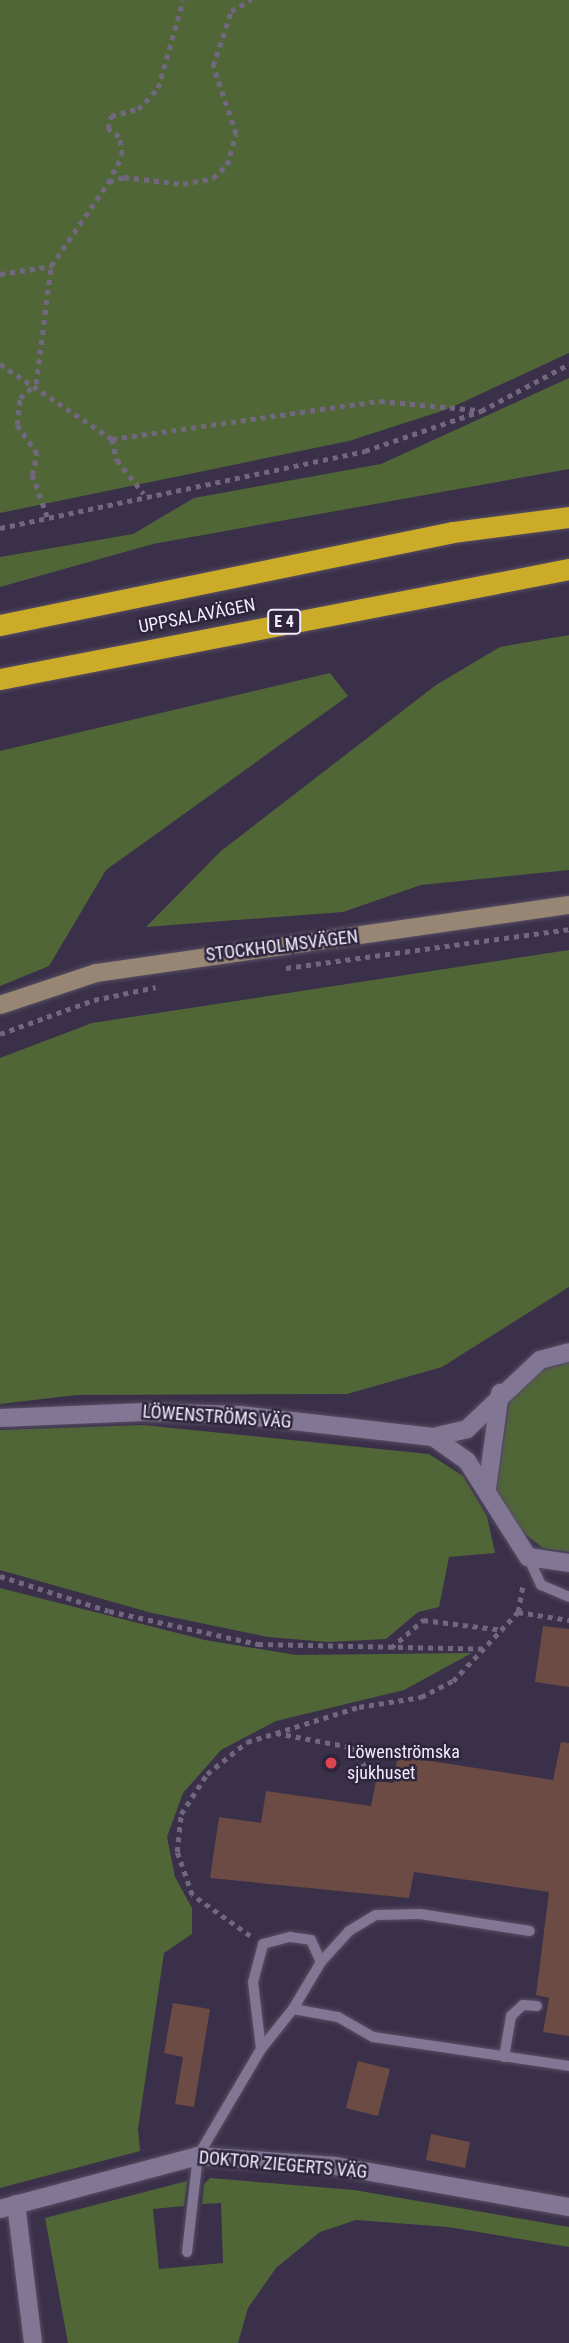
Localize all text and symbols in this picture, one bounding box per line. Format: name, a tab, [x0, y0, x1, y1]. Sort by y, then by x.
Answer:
street label: UPPSALAVÄGEN	[137, 594, 257, 638]
road number: E 4	[266, 610, 302, 635]
street label: STOCKHOLMSVÄGEN	[205, 926, 359, 966]
street label: LÖWENSTRÖMS VÄG	[142, 1401, 292, 1433]
place label: Löwenströmska sjukhuset	[347, 1742, 460, 1784]
marker: Löwenströmska sjukhuset	[321, 1753, 341, 1773]
street label: DOKTOR ZIEGERTS VÄG	[198, 2147, 368, 2183]

